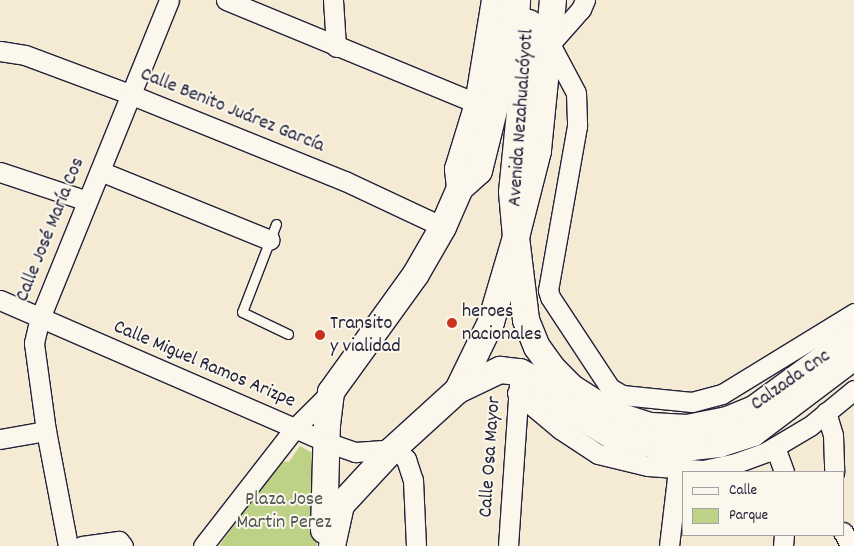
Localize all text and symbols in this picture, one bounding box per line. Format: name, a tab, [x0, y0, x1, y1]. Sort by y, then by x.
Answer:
street label: Avenida Nezahualcóyotl	[504, 28, 540, 208]
street label: Calle Benito Juárez García	[136, 63, 328, 159]
street label: Calle José María Cos	[11, 154, 91, 306]
place label: heroes nacionales	[462, 300, 542, 347]
place label: Transito y vialidad	[330, 312, 401, 359]
street label: Calle Miguel Ramos Arizpe	[109, 316, 299, 414]
marker: heroes nacionales	[446, 317, 458, 329]
marker: Transito y vialidad	[314, 329, 326, 341]
street label: Calzada Cnc	[747, 345, 835, 417]
street label: Calle Osa Mayor	[475, 396, 507, 518]
legend	[682, 471, 844, 536]
text: Calle	[729, 480, 757, 502]
park label: Plaza Jose Martin Perez	[236, 488, 332, 535]
text: Parque	[729, 505, 768, 527]

